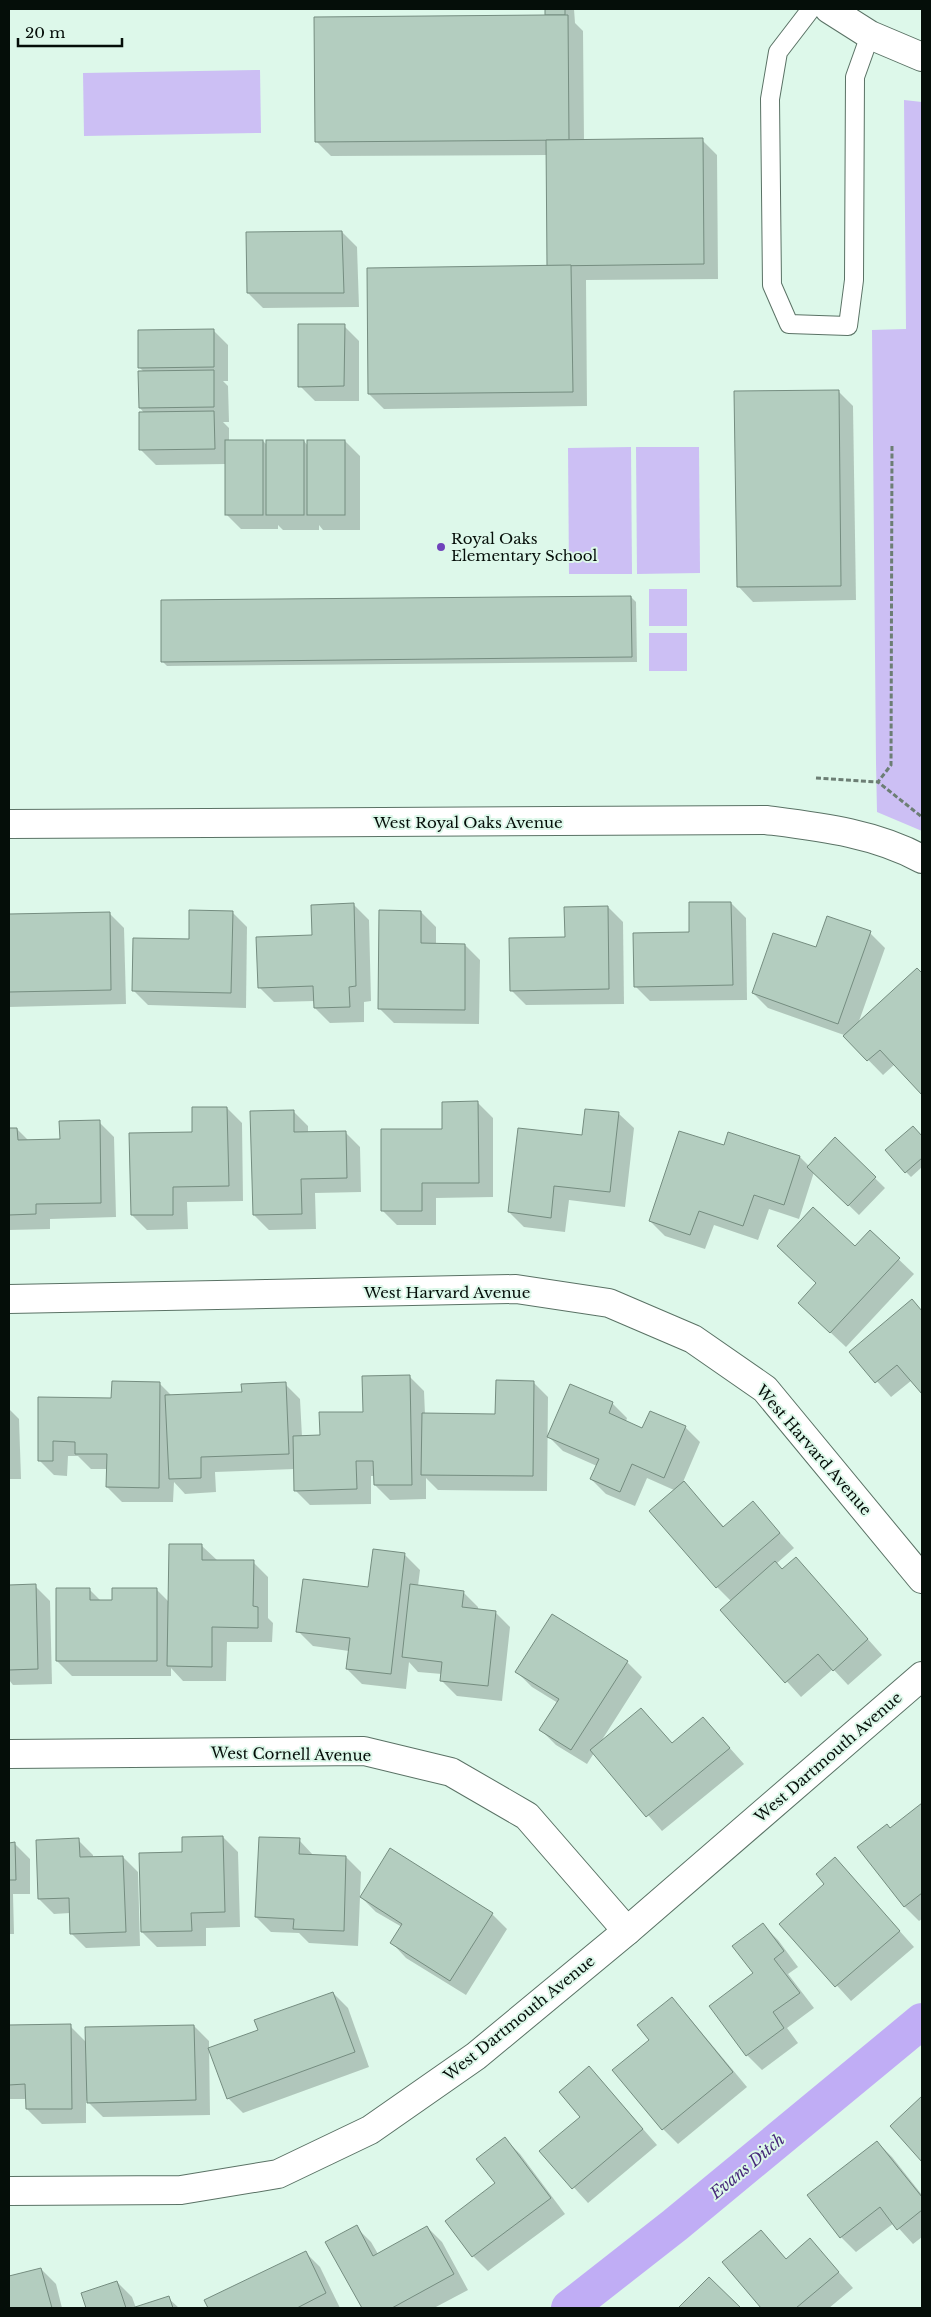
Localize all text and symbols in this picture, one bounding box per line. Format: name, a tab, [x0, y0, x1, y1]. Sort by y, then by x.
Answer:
scale bar	[18, 15, 121, 47]
text: 20 m	[25, 23, 65, 42]
place label: Royal Oaks Elementary School	[451, 529, 598, 565]
marker: Royal Oaks Elementary School	[435, 541, 447, 553]
street label: West Royal Oaks Avenue	[372, 813, 563, 832]
street label: West Harvard Avenue	[363, 1283, 530, 1302]
street label: West Harvard Avenue	[752, 1380, 876, 1519]
street label: West Dartmouth Avenue	[750, 1688, 906, 1827]
street label: West Cornell Avenue	[210, 1743, 371, 1765]
street label: West Dartmouth Avenue	[439, 1951, 598, 2085]
water label: Evans Ditch	[705, 2129, 788, 2204]

